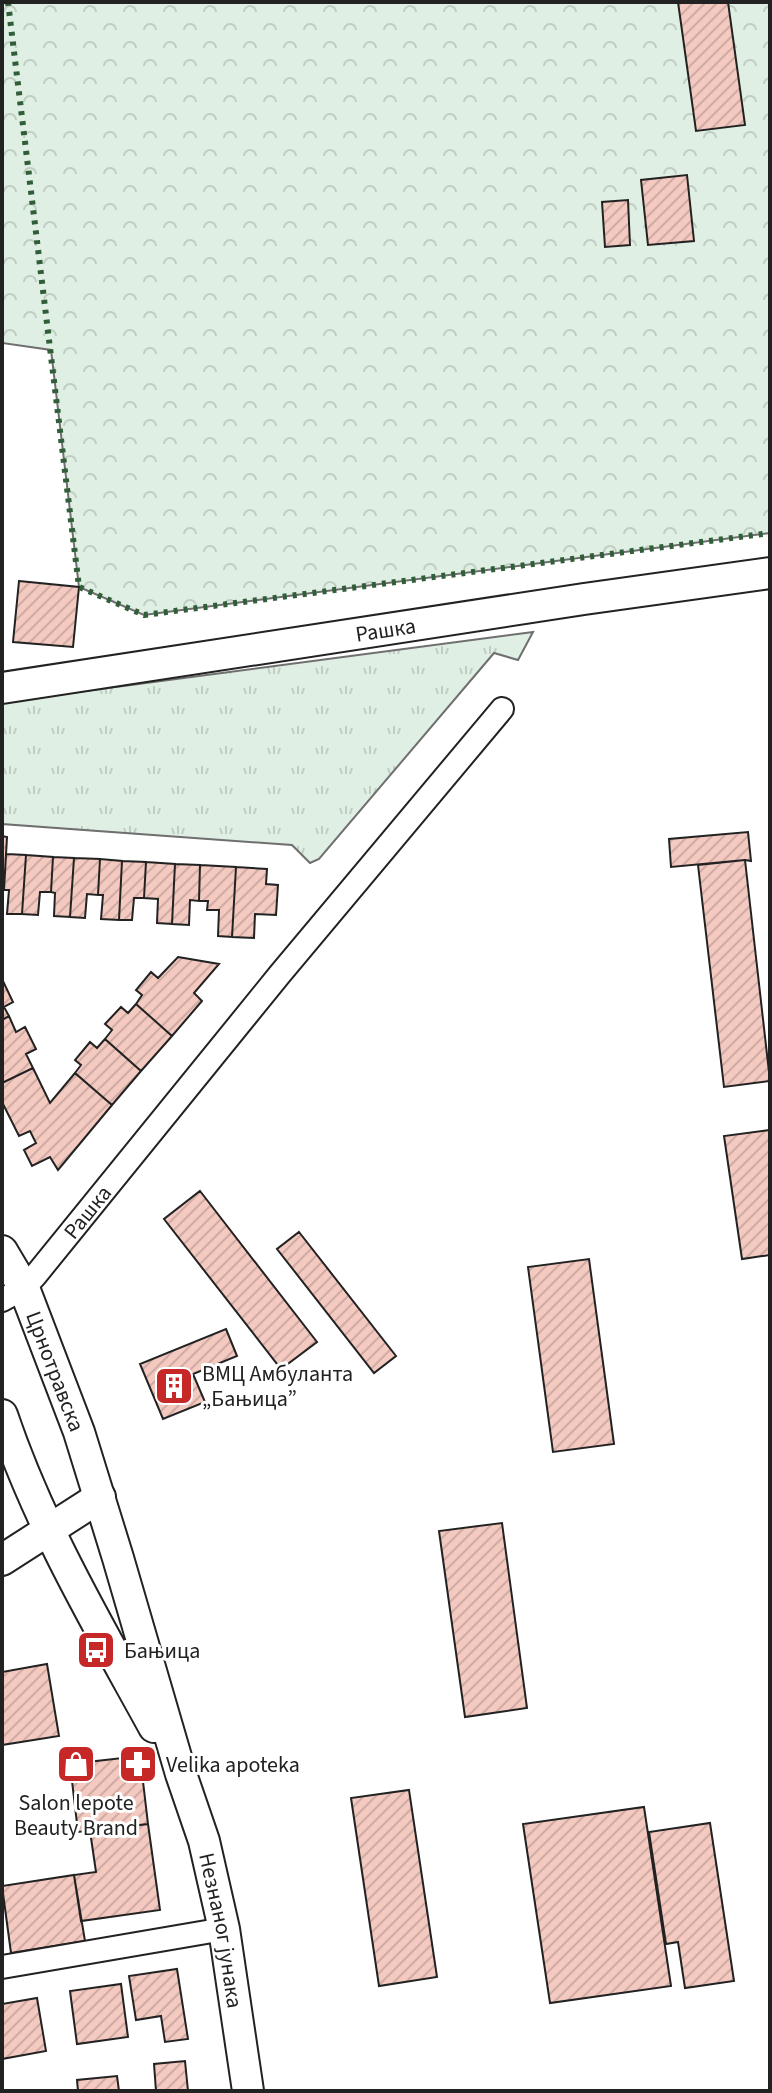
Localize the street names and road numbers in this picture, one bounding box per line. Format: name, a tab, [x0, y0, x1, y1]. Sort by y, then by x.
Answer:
street label: Рашка	[353, 610, 418, 651]
street label: Рашка	[56, 1179, 119, 1246]
street label: Црнотравска	[17, 1306, 92, 1436]
street label: Незнаног јунака	[190, 1850, 251, 2010]

